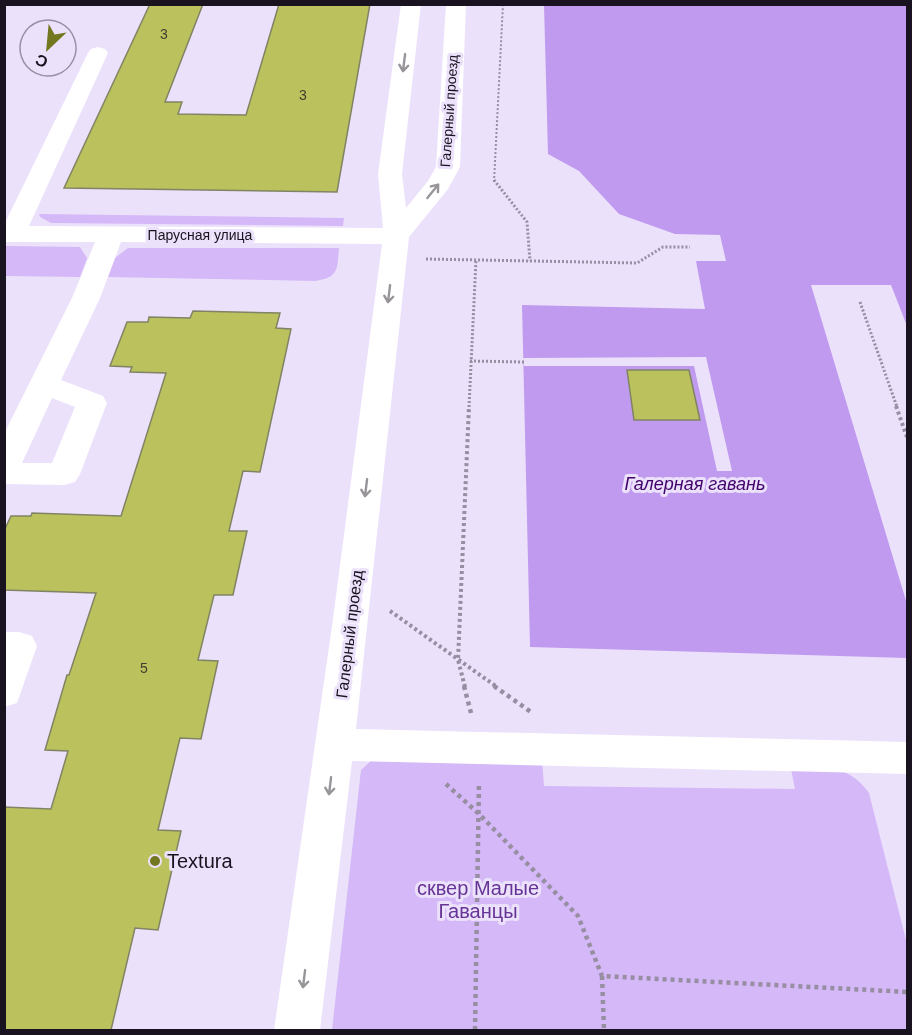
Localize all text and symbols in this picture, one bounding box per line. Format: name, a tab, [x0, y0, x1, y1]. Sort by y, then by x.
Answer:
north arrow	[18, 18, 78, 78]
house number: 3	[160, 26, 168, 42]
text: С	[32, 51, 51, 71]
one-way arrow	[398, 52, 409, 72]
street label: Галерный проезд	[437, 54, 461, 168]
house number: 3	[299, 87, 307, 103]
one-way arrow	[426, 184, 440, 199]
street label: Парусная улица	[148, 227, 253, 243]
one-way arrow	[383, 284, 394, 304]
water label: Галерная гавань	[625, 474, 765, 494]
one-way arrow	[360, 478, 371, 498]
street label: Галерный проезд	[333, 568, 366, 699]
house number: 5	[140, 660, 148, 676]
one-way arrow	[324, 775, 335, 795]
place label: Textura	[167, 850, 233, 872]
marker: Textura	[148, 854, 162, 868]
park label: сквер Малые Гаванцы	[417, 877, 539, 922]
one-way arrow	[299, 969, 310, 989]

